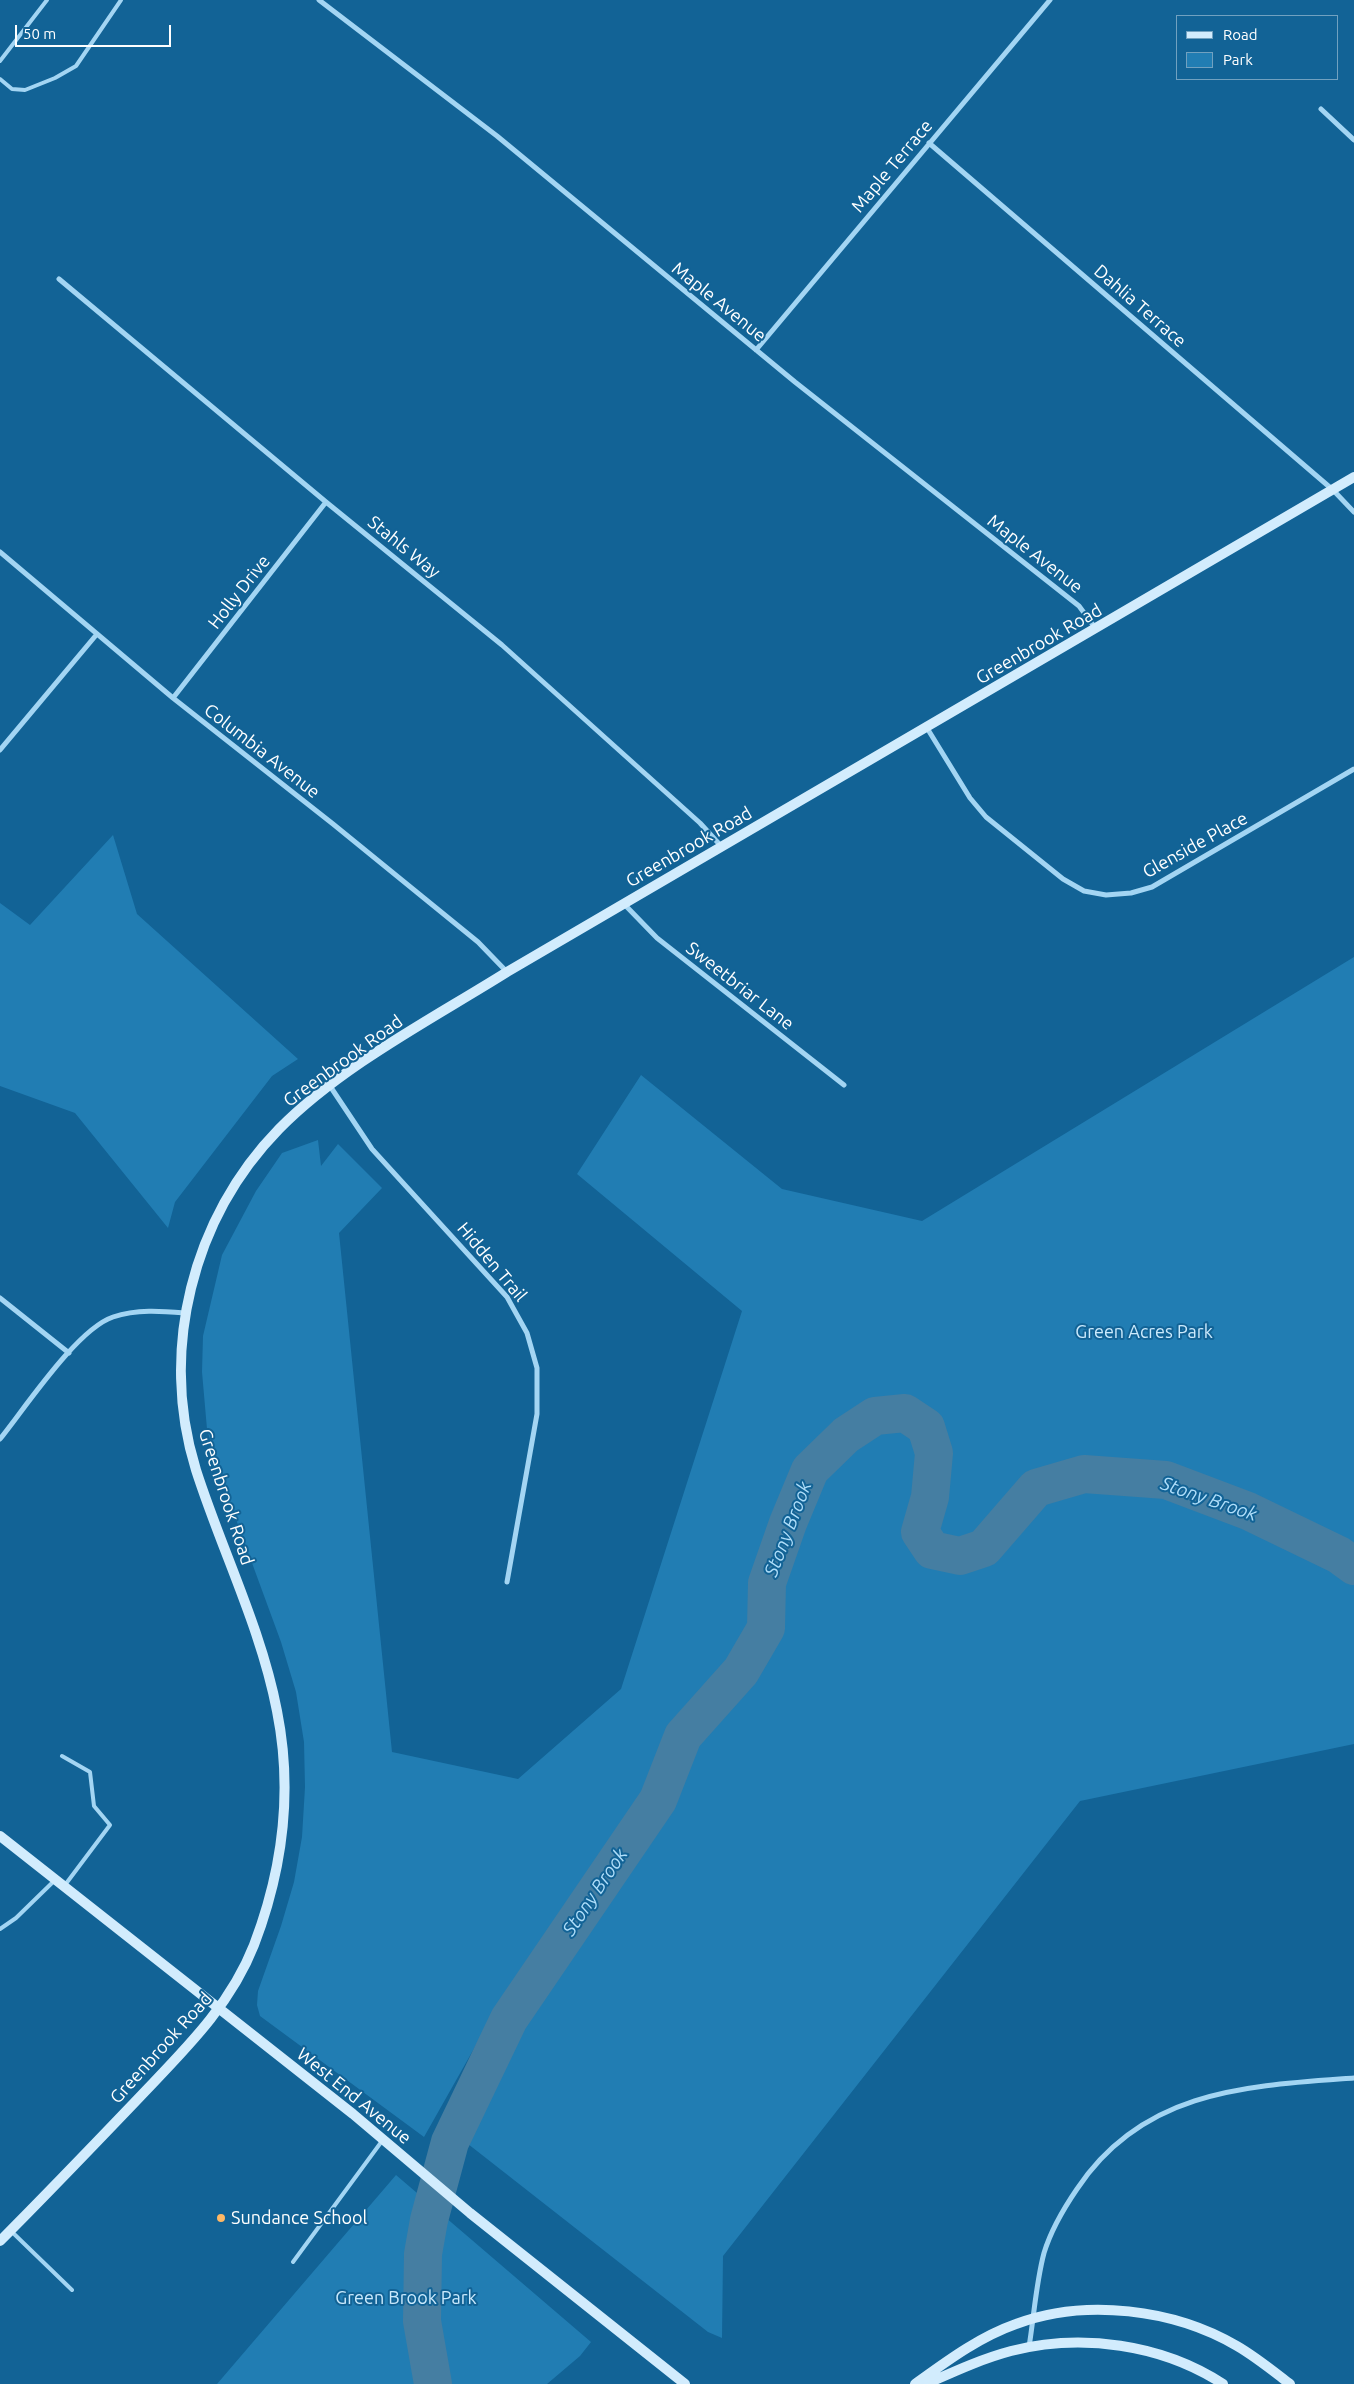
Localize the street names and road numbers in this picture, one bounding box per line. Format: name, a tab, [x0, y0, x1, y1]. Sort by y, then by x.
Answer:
street label: Maple Terrace	[847, 115, 937, 217]
street label: Maple Avenue	[668, 257, 770, 347]
street label: Dahlia Terrace	[1090, 260, 1190, 352]
street label: Maple Avenue	[983, 510, 1087, 598]
street label: Stahls Way	[363, 511, 445, 583]
street label: Holly Drive	[203, 551, 275, 633]
street label: Greenbrook Road	[972, 599, 1106, 689]
street label: Columbia Avenue	[200, 699, 324, 803]
street label: Greenbrook Road	[622, 802, 756, 892]
street label: Glenside Place	[1139, 807, 1251, 883]
street label: Sweetbriar Lane	[682, 937, 798, 1035]
street label: Greenbrook Road	[279, 1011, 407, 1111]
street label: Hidden Trail	[453, 1218, 531, 1306]
street label: Greenbrook Road	[194, 1426, 258, 1568]
street label: Greenbrook Road	[105, 1988, 217, 2108]
street label: West End Avenue	[292, 2043, 416, 2149]

